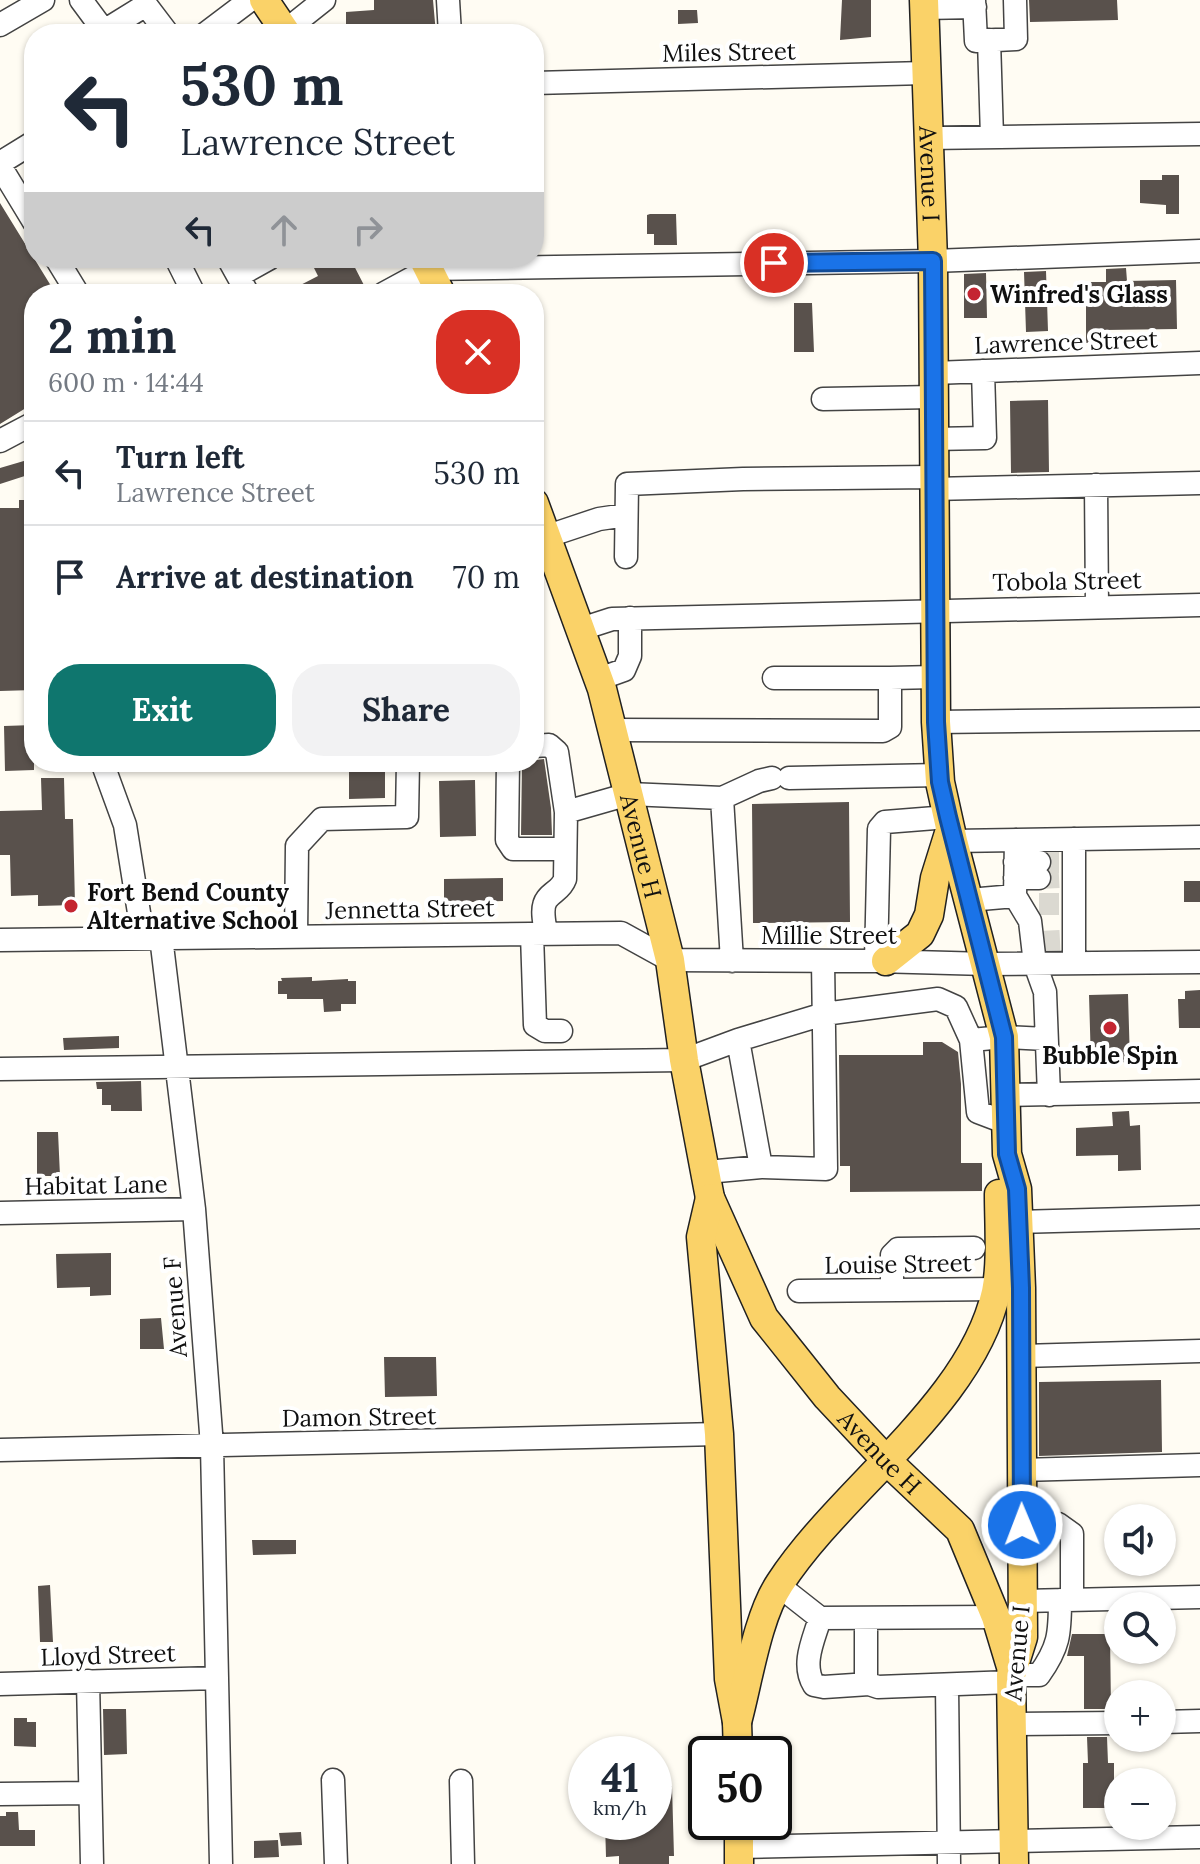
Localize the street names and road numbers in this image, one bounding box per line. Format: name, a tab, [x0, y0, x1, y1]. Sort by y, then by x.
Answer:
street label: Miles Street	[662, 35, 797, 69]
street label: Avenue I	[913, 124, 947, 222]
street label: Lawrence Street	[974, 323, 1159, 361]
street label: Tobola Street	[992, 564, 1143, 598]
street label: Avenue H	[613, 790, 669, 902]
street label: Jennetta Street	[324, 892, 496, 926]
street label: Millie Street	[761, 920, 898, 951]
street label: Habitat Lane	[24, 1168, 168, 1202]
street label: Louise Street	[824, 1247, 973, 1281]
street label: Avenue F	[156, 1256, 194, 1359]
street label: Damon Street	[281, 1400, 437, 1434]
street label: Avenue H	[831, 1403, 928, 1501]
street label: Avenue I	[997, 1604, 1037, 1703]
street label: Lloyd Street	[40, 1637, 177, 1673]

